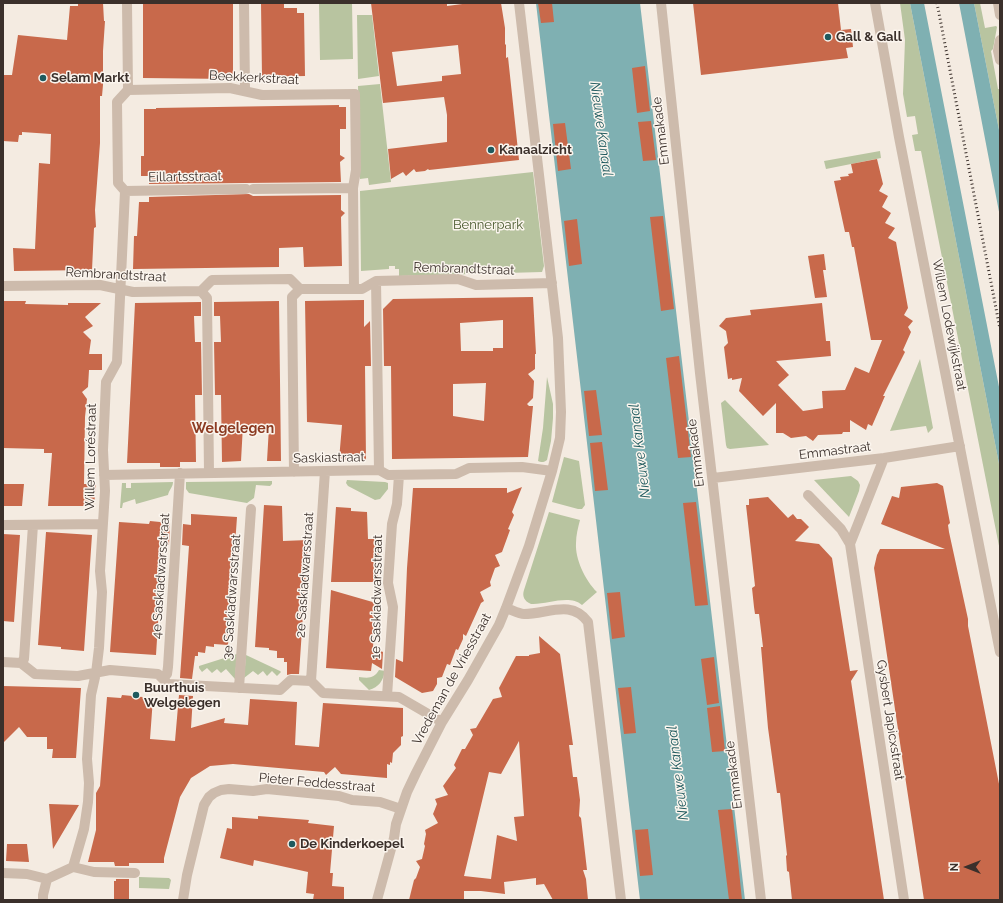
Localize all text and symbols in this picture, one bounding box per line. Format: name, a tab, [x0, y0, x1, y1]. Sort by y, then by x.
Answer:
place label: Gall & Gall	[836, 29, 902, 45]
marker: Gall & Gall	[823, 32, 833, 42]
street label: Beekkerkstraat	[209, 68, 299, 88]
place label: Selam Markt	[51, 70, 129, 86]
marker: Selam Markt	[38, 73, 48, 83]
water label: Nieuwe Kanaal	[586, 81, 616, 177]
street label: Emmakade	[649, 96, 673, 166]
place label: Kanaalzicht	[499, 142, 572, 158]
marker: Kanaalzicht	[486, 145, 496, 155]
street label: Eillartsstraat	[148, 169, 222, 185]
park label: Bennerpark	[453, 217, 523, 233]
street label: Willem Lodewijkstraat	[929, 258, 969, 392]
street label: Rembrandtstraat	[413, 259, 515, 279]
street label: Rembrandtstraat	[65, 265, 167, 285]
street label: Willem Loréstraat	[82, 403, 100, 511]
water label: Nieuwe Kanaal	[626, 403, 654, 499]
street label: Emmakade	[684, 418, 708, 488]
district label: Welgelegen	[192, 421, 274, 437]
street label: Emmastraat	[798, 439, 872, 463]
street label: Saskiastraat	[293, 450, 365, 466]
street label: 2e Saskiadwarsstraat	[293, 512, 317, 638]
street label: 4e Saskiadwarsstraat	[149, 513, 173, 639]
street label: 3e Saskiadwarsstraat	[220, 534, 244, 660]
street label: 1e Saskiadwarsstraat	[368, 535, 386, 659]
street label: Vredeman de Vriesstraat	[409, 610, 495, 748]
street label: Gysbert Japicxstraat	[873, 659, 907, 781]
place label: Buurthuis Welgelegen	[144, 680, 221, 711]
marker: Buurthuis Welgelegen	[131, 690, 141, 700]
water label: Nieuwe Kanaal	[664, 725, 692, 821]
street label: Emmakade	[722, 740, 746, 810]
street label: Pieter Feddesstraat	[258, 770, 376, 796]
place label: De Kinderkoepel	[300, 836, 404, 852]
marker: De Kinderkoepel	[287, 839, 297, 849]
north arrow	[947, 847, 987, 887]
text: N	[948, 863, 961, 871]

